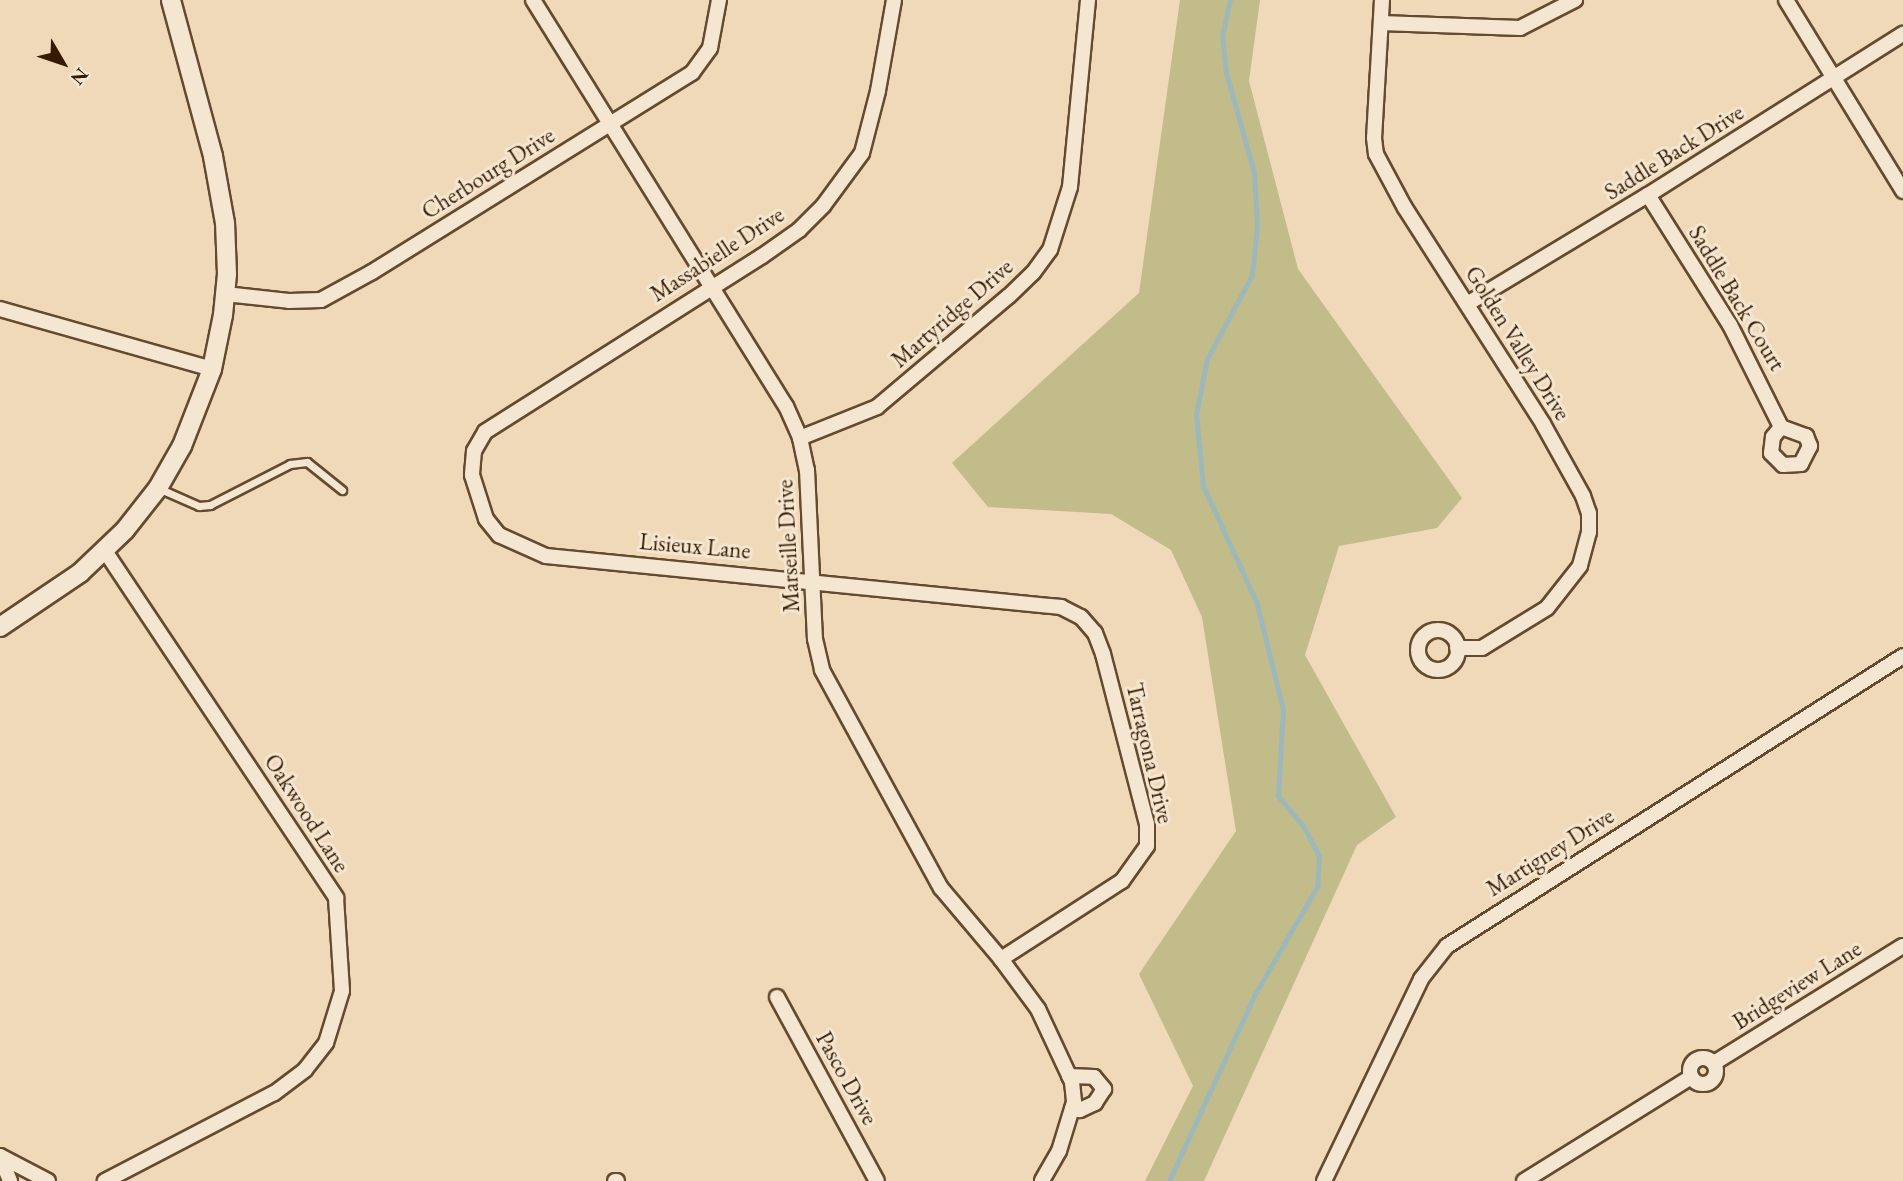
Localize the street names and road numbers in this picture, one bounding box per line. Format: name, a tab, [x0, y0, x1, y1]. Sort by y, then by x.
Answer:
street label: Saddle Back Drive	[1599, 98, 1749, 206]
street label: Cherbourg Drive	[416, 121, 560, 225]
street label: Massabielle Drive	[645, 201, 789, 307]
street label: Saddle Back Court	[1683, 220, 1791, 376]
street label: Martyridge Drive	[886, 253, 1018, 373]
street label: Golden Valley Drive	[1459, 261, 1577, 425]
street label: Marseille Drive	[771, 479, 805, 613]
street label: Lisieux Lane	[638, 527, 752, 565]
street label: Tarragona Drive	[1120, 680, 1180, 826]
street label: Oakwood Lane	[259, 749, 355, 877]
street label: Martigney Drive	[1481, 802, 1619, 902]
street label: Bridgeview Lane	[1728, 935, 1866, 1035]
street label: Pasco Drive	[810, 1027, 884, 1129]

